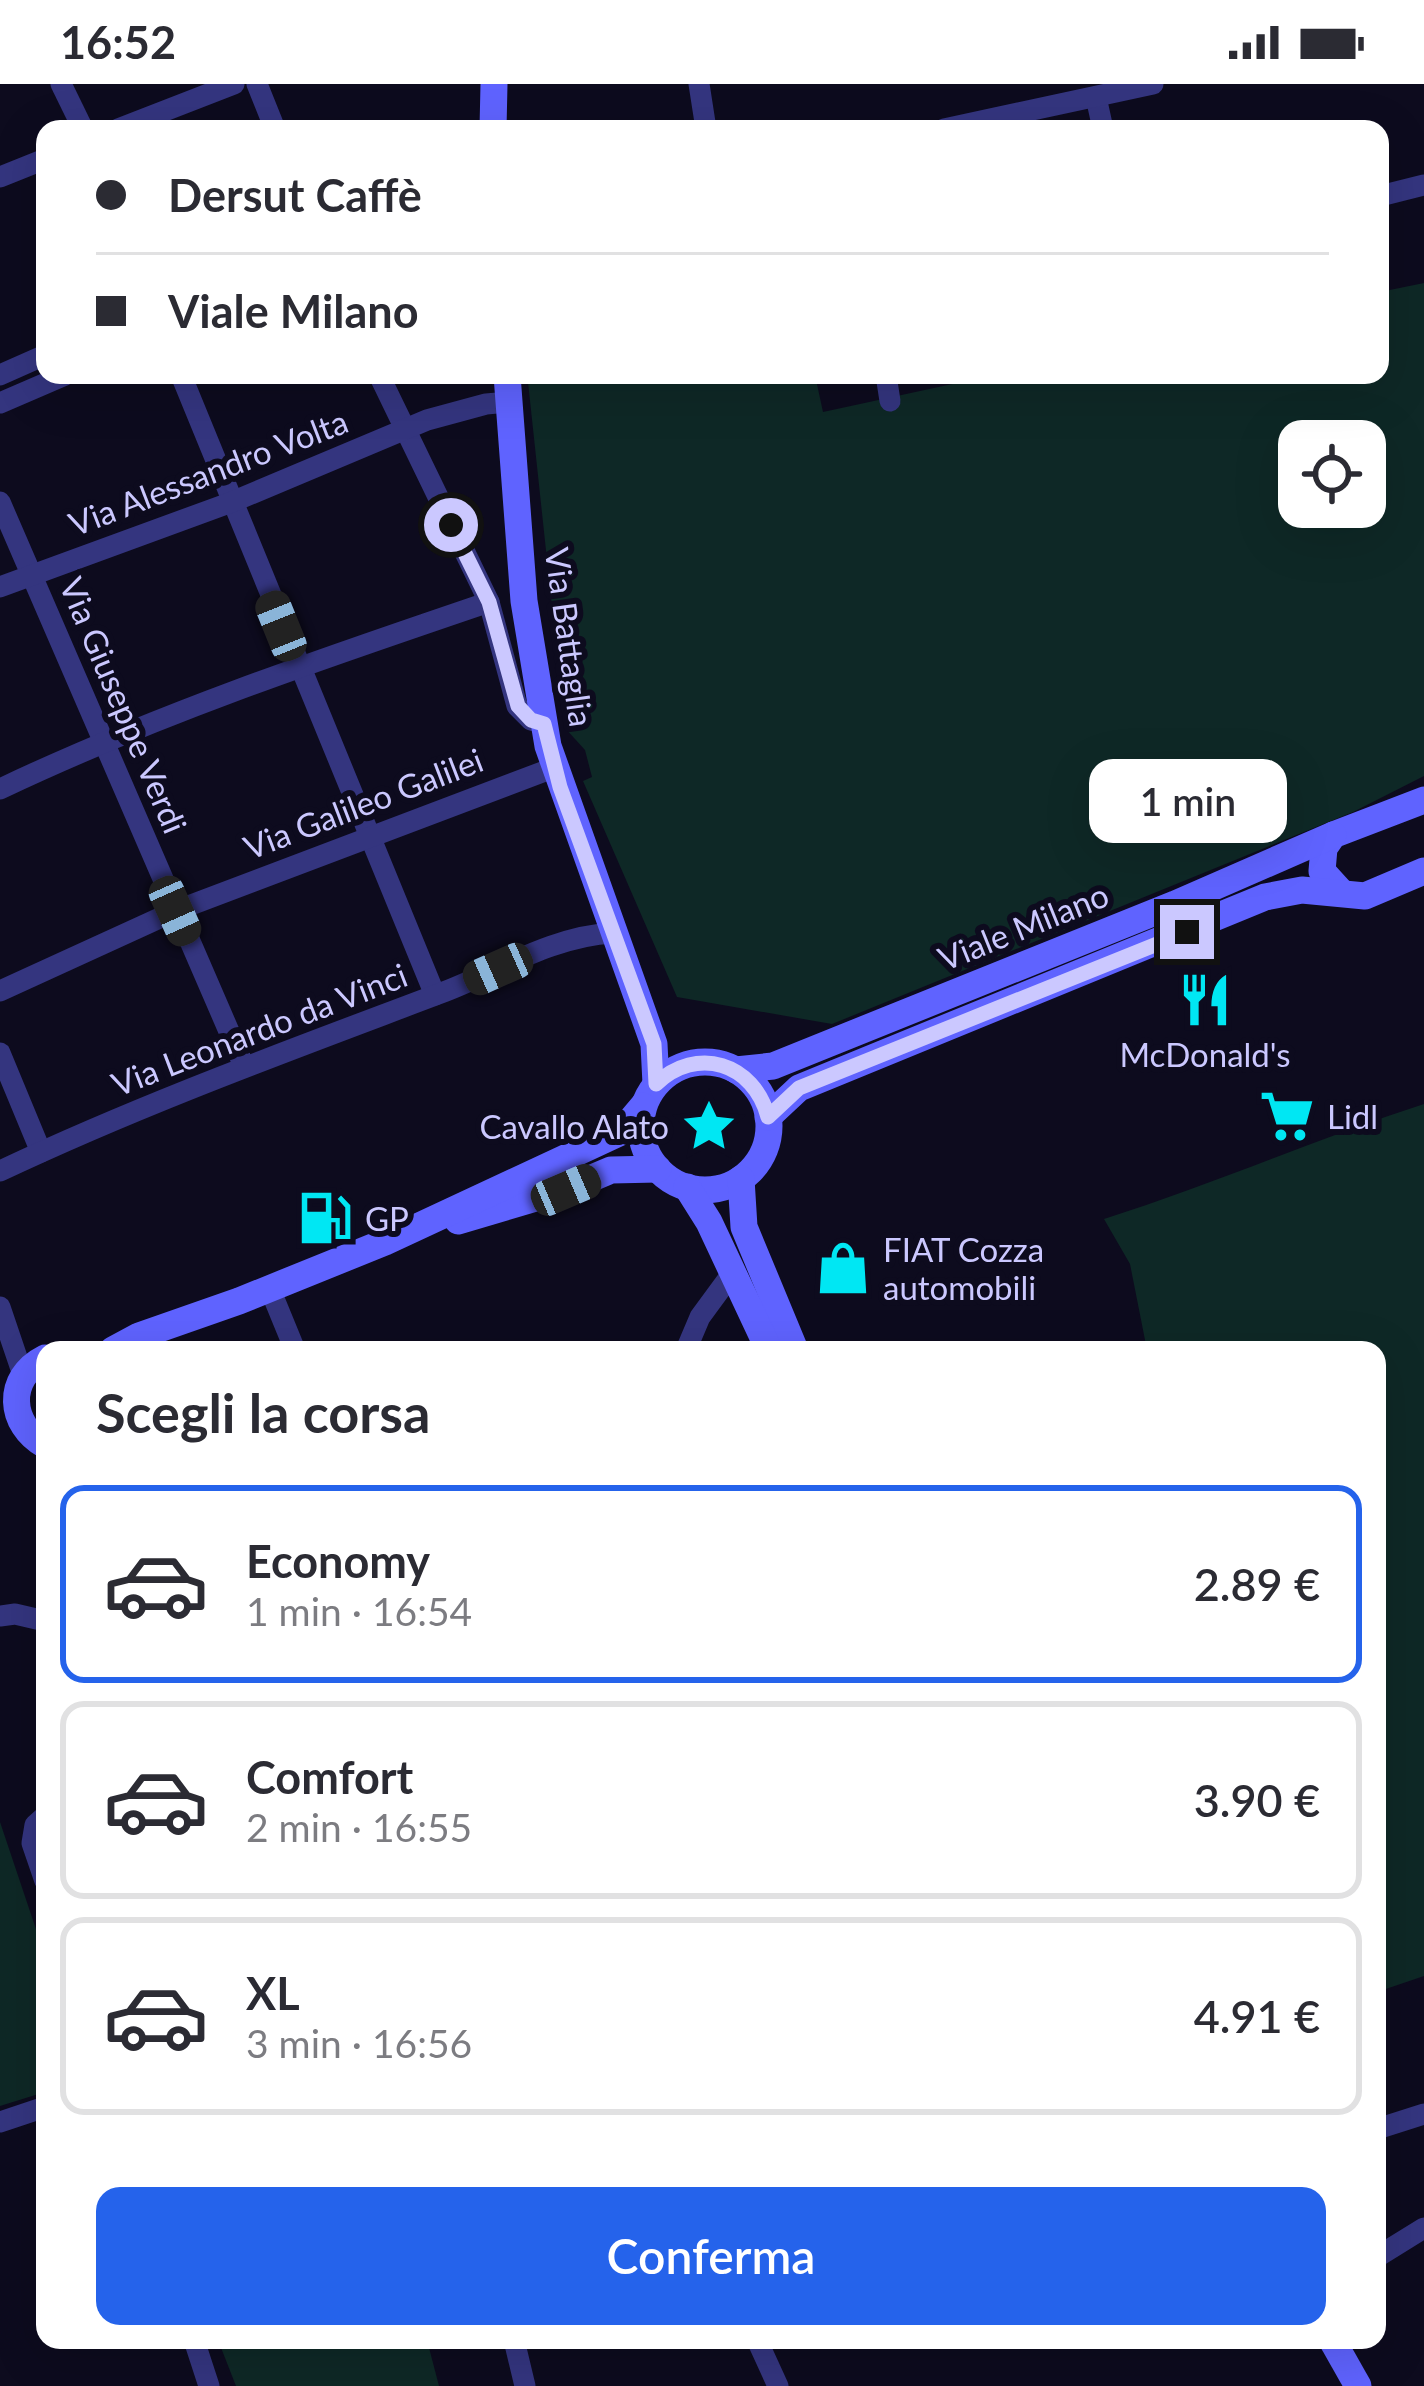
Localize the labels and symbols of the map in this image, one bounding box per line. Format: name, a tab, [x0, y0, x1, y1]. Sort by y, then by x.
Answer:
street label: Via Alessandro Volta	[63, 400, 353, 544]
route start	[424, 498, 478, 552]
street label: Via Battaglia	[538, 545, 602, 729]
street label: Via Giuseppe Verdi	[52, 571, 196, 839]
car	[251, 586, 311, 666]
street label: Via Galileo Galilei	[238, 739, 488, 867]
callout: 1 min	[1088, 758, 1286, 842]
car	[144, 871, 206, 951]
street label: Viale Milano	[932, 874, 1114, 978]
route end	[1160, 905, 1214, 959]
car	[458, 938, 538, 1000]
street label: Via Leonardo da Vinci	[106, 954, 412, 1104]
restaurant icon: McDonald's	[1176, 971, 1234, 1029]
place label: McDonald's	[1119, 1034, 1291, 1074]
supermarket icon: Lidl	[1258, 1087, 1316, 1145]
place label: Lidl	[1327, 1096, 1378, 1136]
place icon: Cavallo Alato	[680, 1097, 738, 1155]
place label: Cavallo Alato	[479, 1106, 669, 1146]
car	[526, 1159, 606, 1221]
fuel station icon: GP	[296, 1189, 354, 1247]
place label: GP	[365, 1198, 409, 1238]
place label: FIAT Cozza automobili	[883, 1229, 1044, 1307]
shop icon: FIAT Cozza automobili	[814, 1239, 872, 1297]

